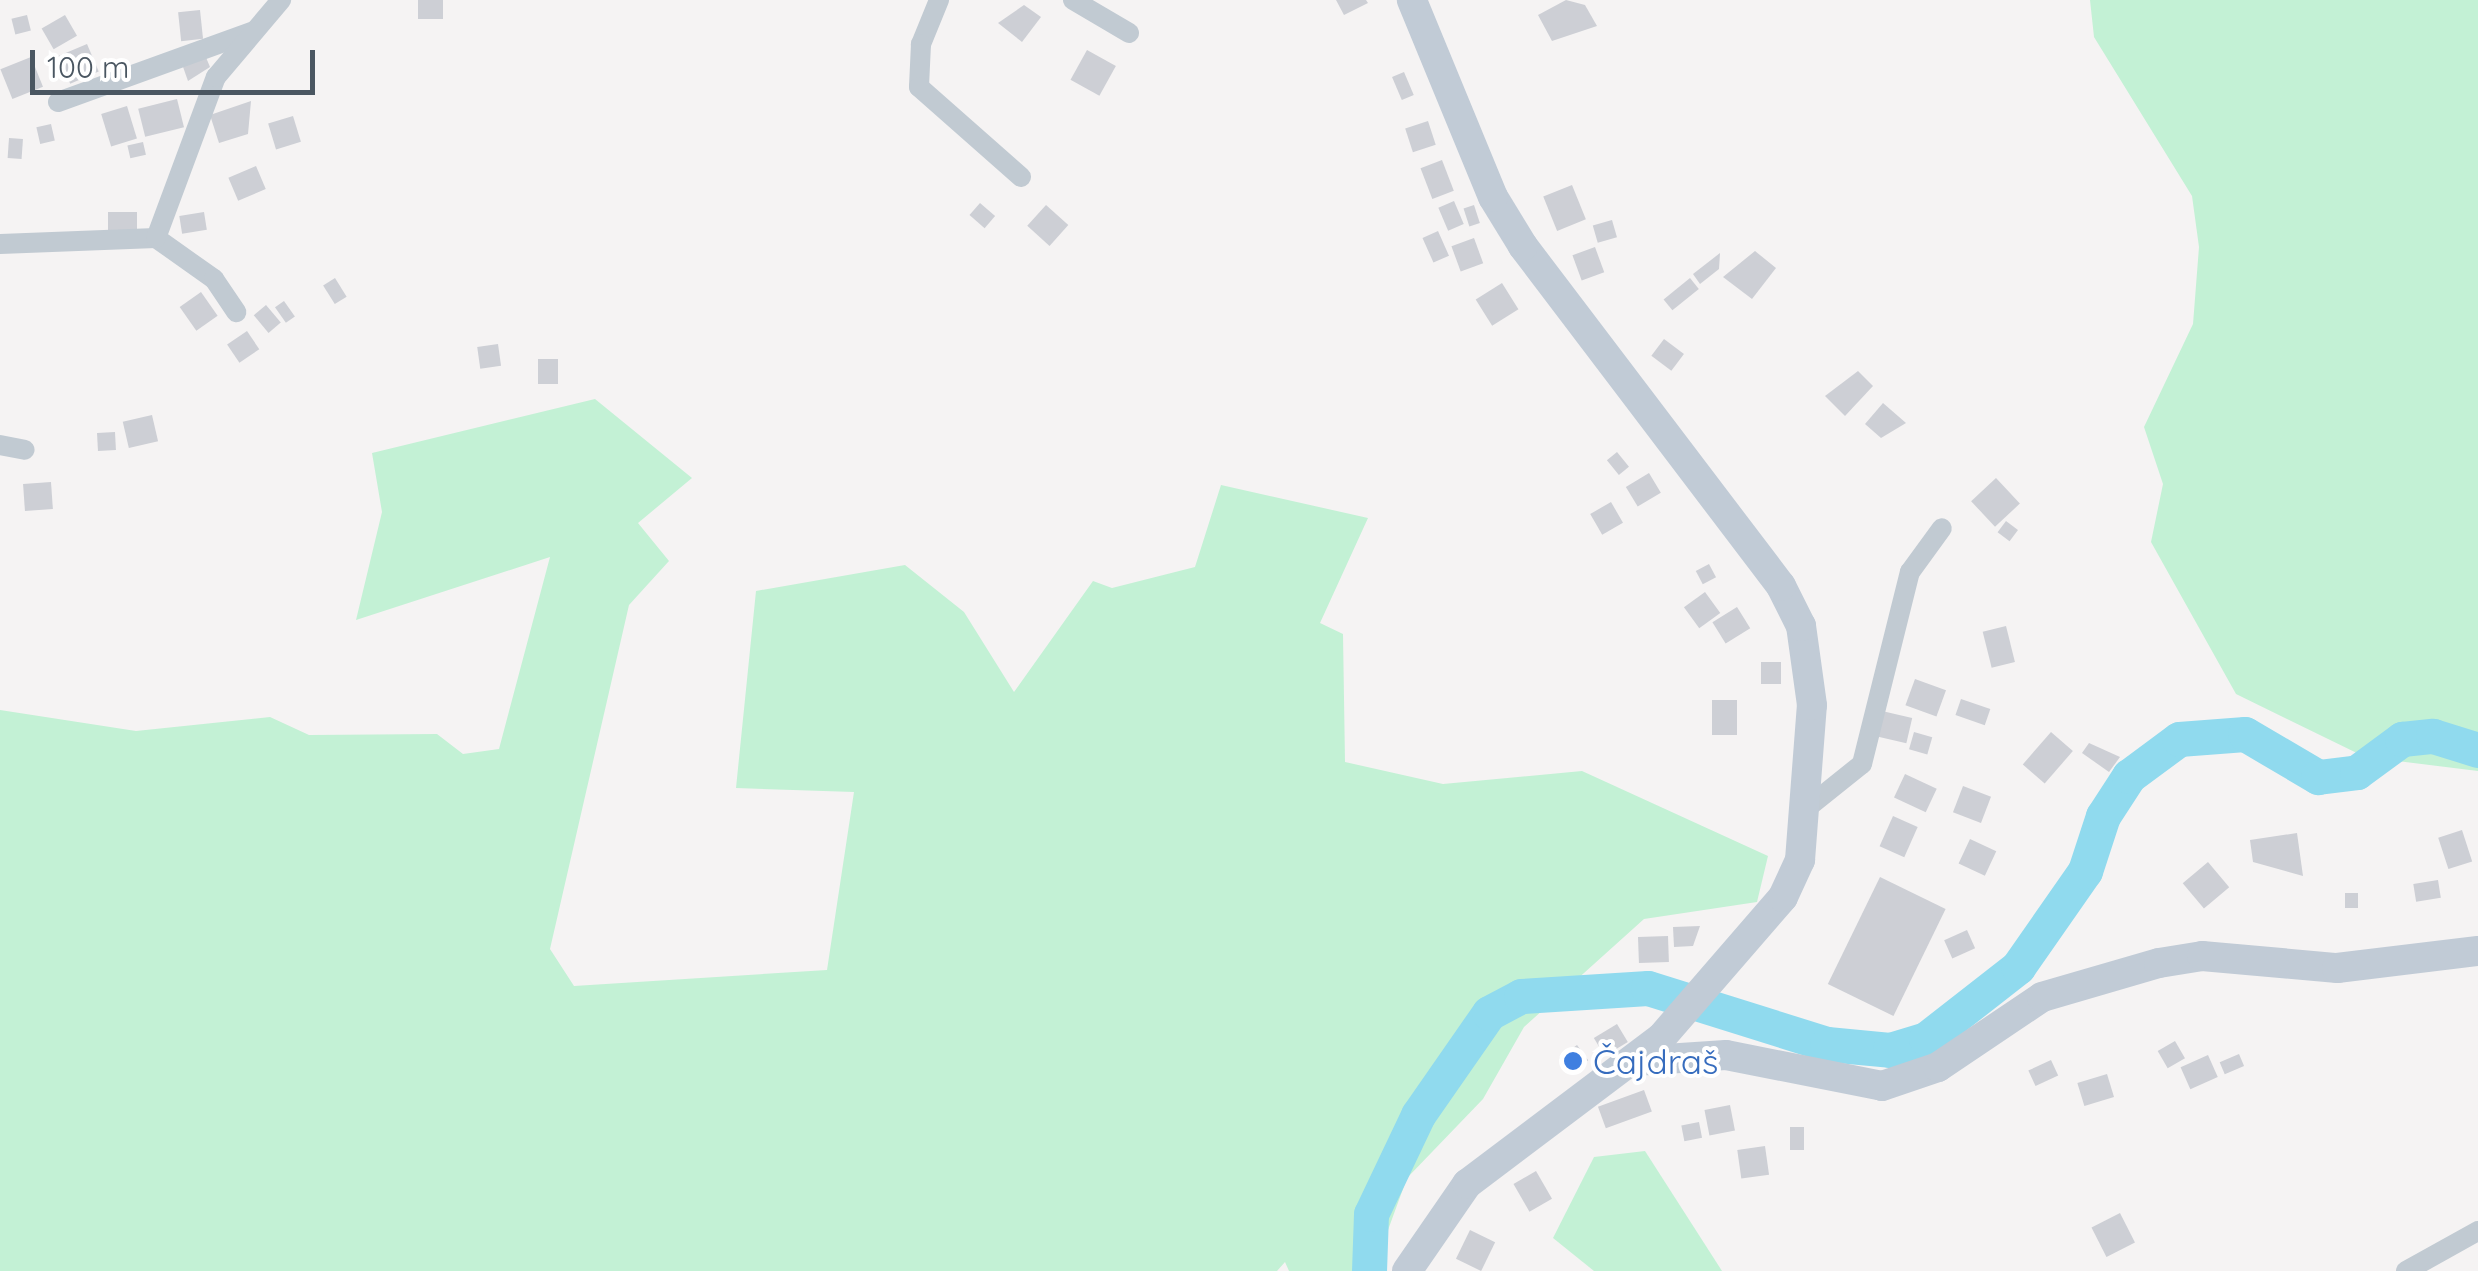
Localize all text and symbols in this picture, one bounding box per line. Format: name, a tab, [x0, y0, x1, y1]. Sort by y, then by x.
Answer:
scale bar	[35, 30, 320, 92]
text: 100 m	[47, 48, 129, 86]
place label: Čajdraš	[1593, 1040, 1718, 1082]
marker: Čajdraš	[1562, 1050, 1584, 1072]

